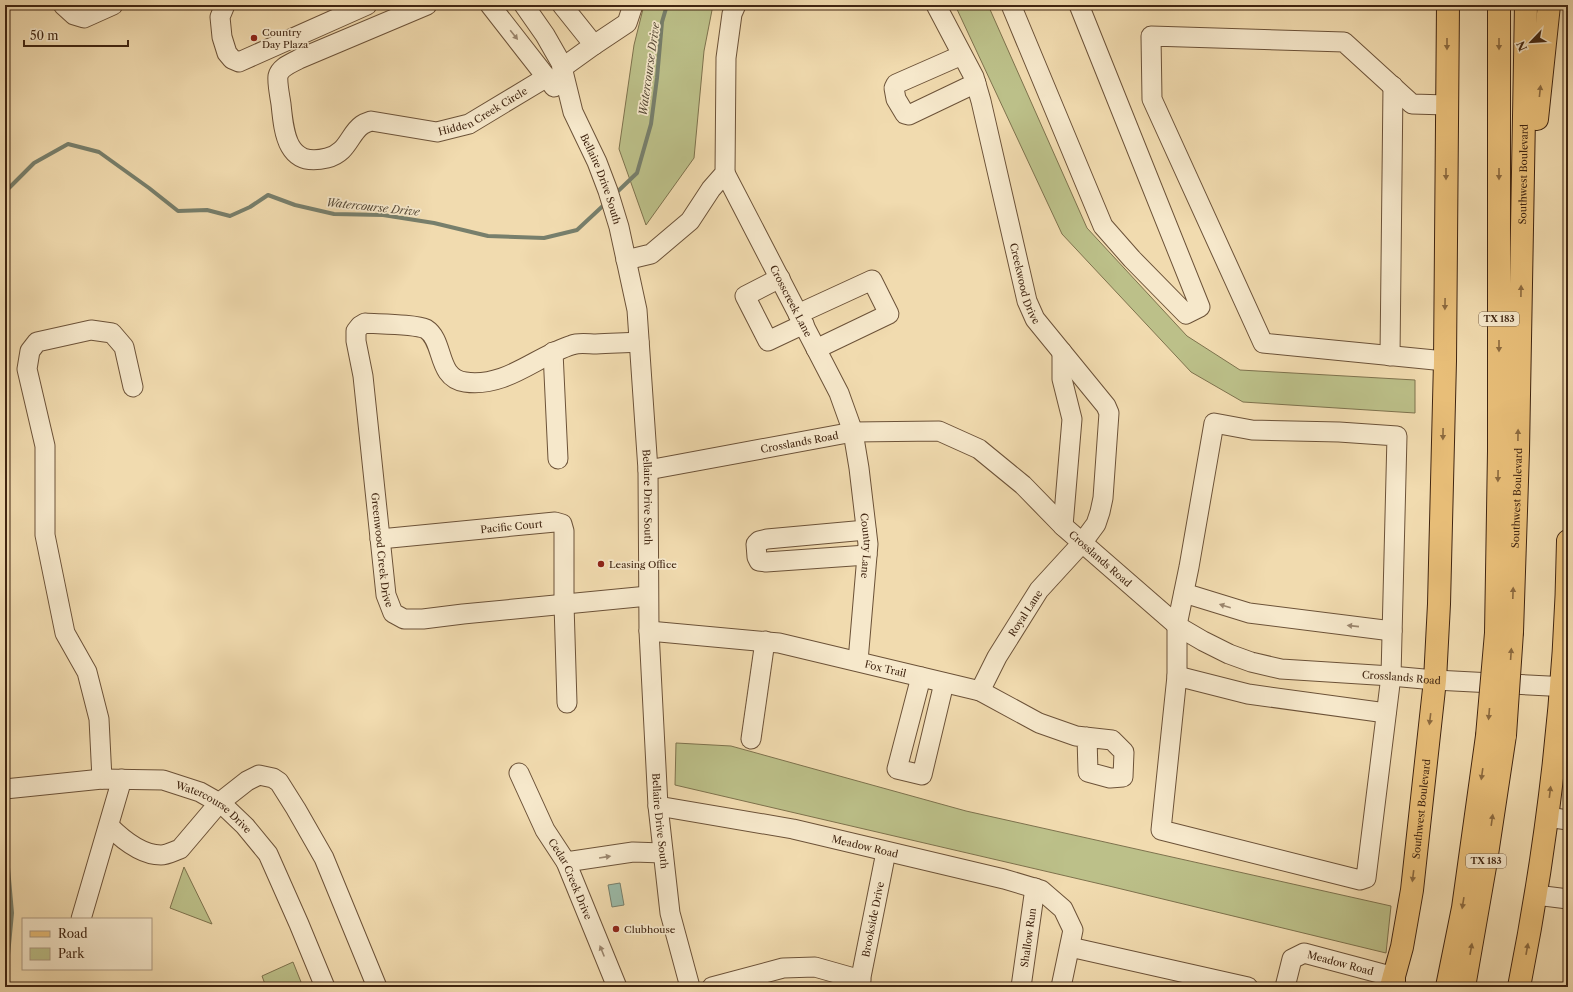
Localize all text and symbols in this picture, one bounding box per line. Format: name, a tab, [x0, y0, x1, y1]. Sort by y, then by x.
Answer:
water label: Watercourse Drive	[636, 21, 663, 117]
scale bar	[24, 22, 128, 48]
north arrow	[1511, 22, 1551, 62]
place label: Country Day Plaza	[262, 26, 309, 51]
text: 50 m	[30, 28, 59, 43]
one-way arrow	[510, 30, 518, 41]
marker: Country Day Plaza	[249, 33, 259, 43]
one-way arrow	[1444, 38, 1450, 51]
one-way arrow	[1496, 38, 1502, 51]
text: N	[1513, 39, 1530, 54]
street label: Hidden Creek Circle	[437, 84, 530, 138]
one-way arrow	[1537, 85, 1543, 97]
street label: Southwest Boulevard	[1516, 124, 1531, 224]
street label: Bellaire Drive South	[577, 132, 624, 227]
one-way arrow	[1443, 168, 1449, 181]
one-way arrow	[1496, 168, 1502, 181]
water label: Watercourse Drive	[325, 195, 421, 219]
street label: Creekwood Drive	[1007, 242, 1043, 327]
street label: Crosscreek Lane	[767, 263, 815, 340]
one-way arrow	[1518, 284, 1524, 297]
one-way arrow	[1442, 298, 1449, 310]
road number: TX 183	[1479, 312, 1519, 326]
one-way arrow	[1496, 340, 1502, 353]
one-way arrow	[1440, 428, 1446, 441]
one-way arrow	[1515, 428, 1521, 441]
street label: Crosslands Road	[759, 429, 840, 456]
street label: Southwest Boulevard	[1509, 448, 1525, 548]
street label: Bellaire Drive South	[640, 449, 654, 546]
one-way arrow	[1495, 470, 1501, 483]
street label: Greenwood Creek Drive	[368, 492, 396, 610]
street label: Country Lane	[857, 512, 874, 579]
street label: Pacific Court	[480, 517, 543, 536]
street label: Crosslands Road	[1066, 528, 1134, 590]
place label: Leasing Office	[609, 558, 677, 571]
marker: Leasing Office	[596, 559, 606, 569]
street label: Royal Lane	[1006, 587, 1046, 639]
one-way arrow	[1510, 587, 1517, 599]
one-way arrow	[1219, 603, 1231, 609]
one-way arrow	[1347, 623, 1359, 630]
one-way arrow	[1507, 648, 1514, 660]
street label: Fox Trail	[863, 658, 907, 680]
street label: Crosslands Road	[1361, 668, 1441, 687]
one-way arrow	[1486, 708, 1492, 720]
one-way arrow	[1427, 713, 1433, 725]
street label: Southwest Boulevard	[1409, 758, 1433, 859]
one-way arrow	[1479, 768, 1485, 780]
street label: Bellaire Drive South	[649, 773, 671, 870]
street label: Watercourse Drive	[173, 778, 254, 836]
one-way arrow	[1547, 786, 1553, 798]
one-way arrow	[1489, 814, 1495, 827]
street label: Meadow Road	[830, 832, 900, 861]
street label: Cedar Creek Drive	[545, 836, 595, 922]
one-way arrow	[599, 854, 611, 860]
road number: TX 183	[1466, 854, 1506, 868]
one-way arrow	[1410, 870, 1416, 882]
street label: Brookside Drive	[859, 880, 887, 958]
one-way arrow	[1460, 897, 1466, 909]
street label: Shallow Run	[1018, 906, 1039, 968]
legend	[22, 918, 152, 970]
place label: Clubhouse	[624, 923, 676, 936]
marker: Clubhouse	[611, 924, 621, 934]
text: Road	[58, 926, 88, 941]
one-way arrow	[1468, 943, 1474, 955]
one-way arrow	[1524, 943, 1530, 955]
one-way arrow	[599, 944, 605, 956]
text: Park	[58, 946, 85, 961]
street label: Meadow Road	[1306, 948, 1375, 978]

